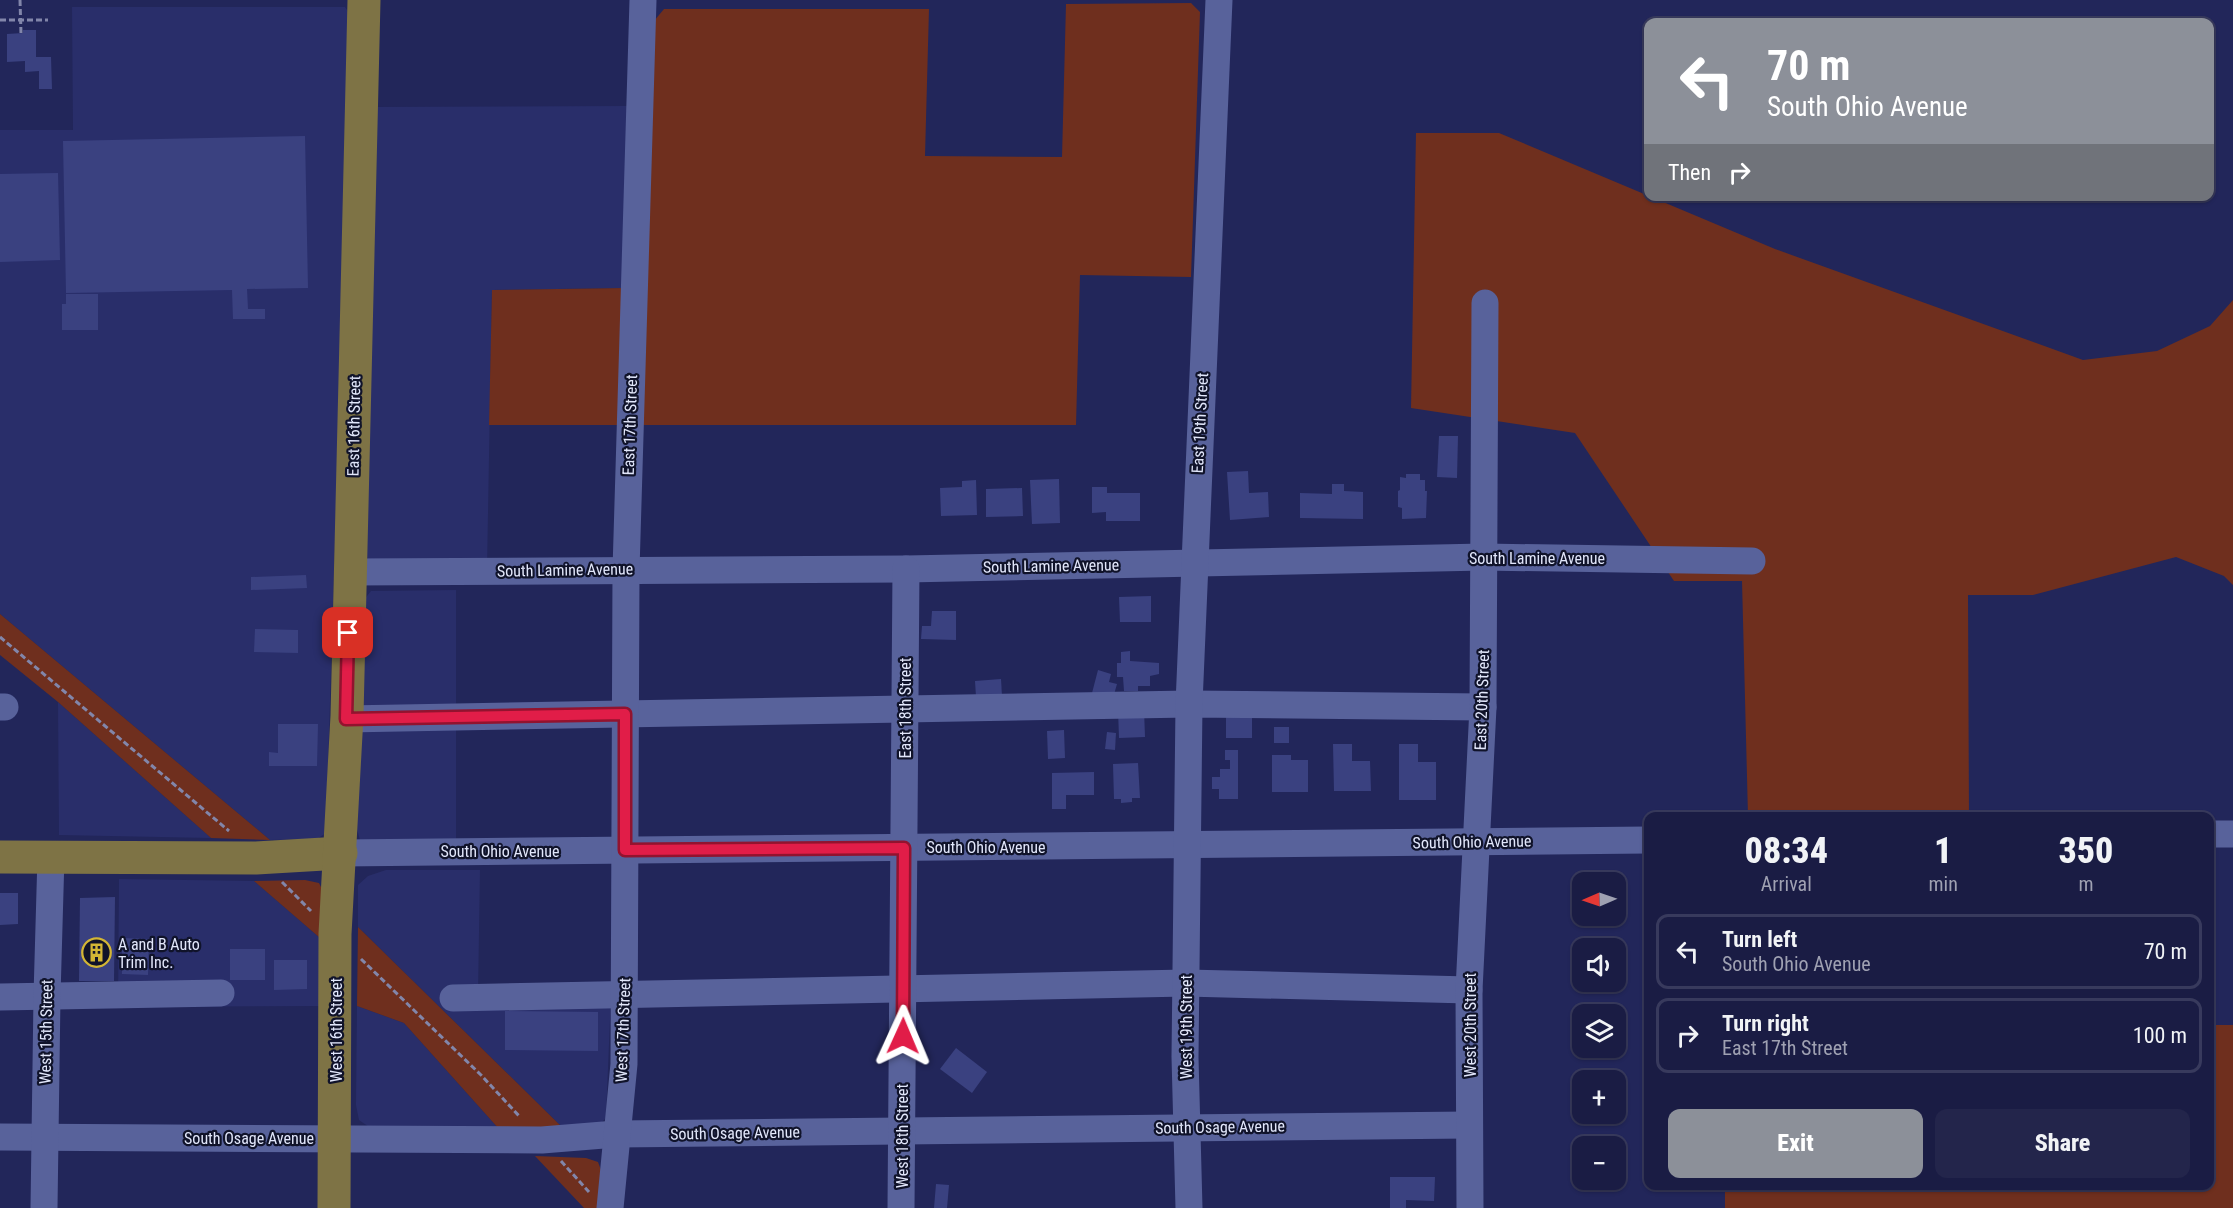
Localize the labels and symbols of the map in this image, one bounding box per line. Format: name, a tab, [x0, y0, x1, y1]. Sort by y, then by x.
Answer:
street label: East 19th Street	[1188, 372, 1212, 474]
street label: East 17th Street	[619, 374, 641, 476]
street label: East 16th Street	[344, 375, 364, 477]
street label: South Lamine Avenue	[1469, 549, 1605, 568]
street label: South Lamine Avenue	[983, 555, 1119, 577]
street label: South Lamine Avenue	[497, 559, 633, 581]
pin	[322, 607, 373, 658]
street label: East 20th Street	[1471, 649, 1493, 751]
street label: East 18th Street	[896, 657, 915, 758]
street label: South Ohio Avenue	[1412, 831, 1532, 853]
street label: South Ohio Avenue	[927, 838, 1045, 857]
street label: South Ohio Avenue	[441, 842, 559, 861]
north arrow	[1572, 872, 1626, 926]
place label: A and B Auto Trim Inc.	[118, 935, 200, 972]
building icon: A and B Auto Trim Inc.	[81, 937, 113, 969]
street label: West 20th Street	[1461, 972, 1480, 1077]
street label: West 19th Street	[1177, 974, 1196, 1079]
street label: West 16th Street	[327, 977, 346, 1082]
street label: West 17th Street	[612, 977, 634, 1083]
street label: West 15th Street	[36, 979, 56, 1084]
position arrow	[871, 1004, 935, 1068]
street label: West 18th Street	[893, 1083, 912, 1188]
street label: South Osage Avenue	[1155, 1116, 1285, 1138]
street label: South Osage Avenue	[670, 1122, 800, 1144]
street label: South Osage Avenue	[184, 1129, 314, 1148]

